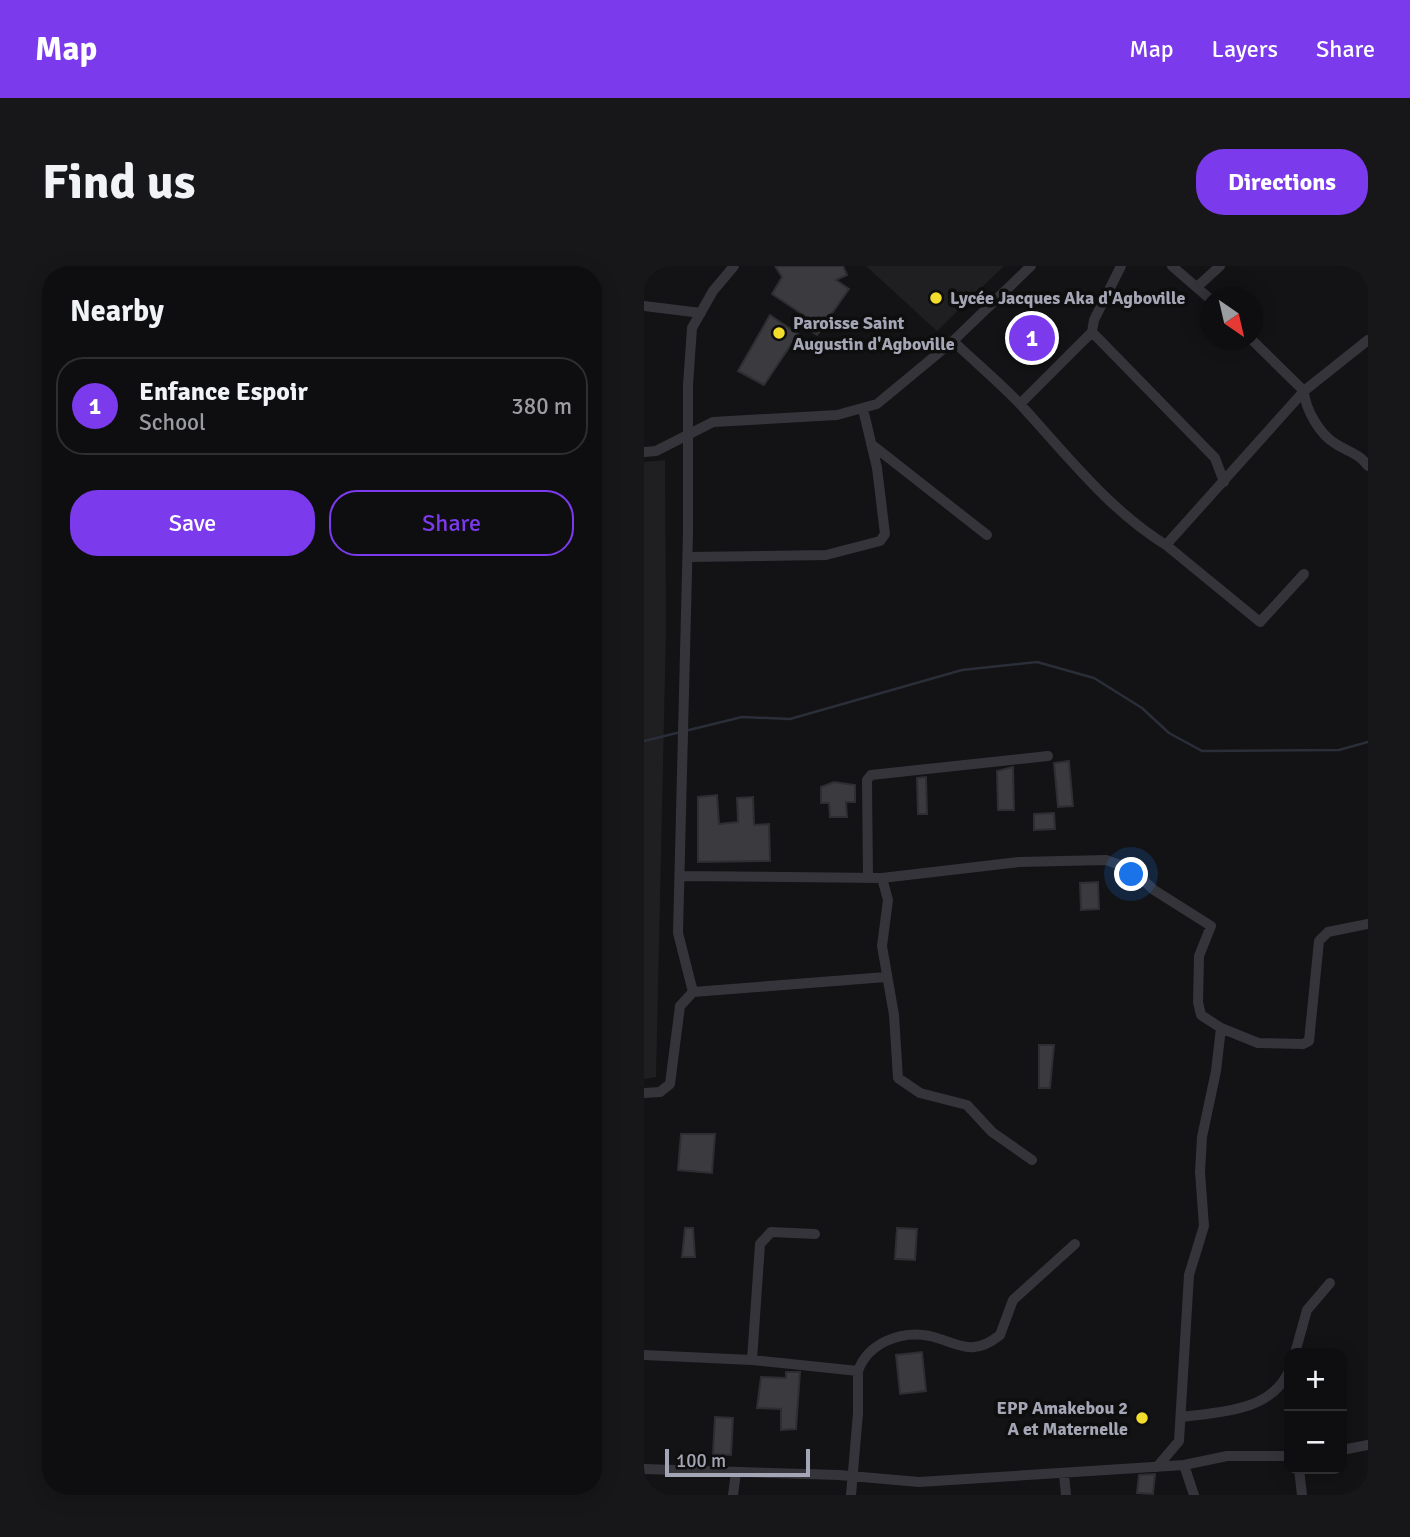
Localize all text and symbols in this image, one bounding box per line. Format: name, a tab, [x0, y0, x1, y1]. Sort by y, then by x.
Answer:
text: Map	[35, 29, 97, 70]
text: Map	[1129, 34, 1174, 64]
text: Layers	[1212, 34, 1278, 64]
text: Share	[1316, 34, 1375, 64]
button: Directions	[1196, 149, 1368, 215]
text: Find us	[42, 152, 195, 212]
place label: Lycée Jacques Aka d'Agboville	[950, 287, 1185, 309]
north arrow	[1200, 287, 1263, 350]
marker: Lycée Jacques Aka d'Agboville	[928, 290, 944, 306]
text: Nearby	[70, 293, 164, 330]
place label: Paroisse Saint Augustin d'Agboville	[793, 312, 955, 355]
pin: 1	[1009, 312, 1055, 364]
marker: Paroisse Saint Augustin d'Agboville	[771, 325, 787, 341]
text: Enfance Espoir	[139, 376, 308, 408]
text: 1	[89, 392, 101, 421]
text: 380 m	[511, 392, 572, 421]
text: School	[139, 408, 206, 437]
button: Save	[70, 490, 315, 556]
button: Share	[329, 490, 574, 556]
your location	[1114, 857, 1148, 891]
map controls	[1284, 1348, 1347, 1474]
button: +	[1284, 1348, 1347, 1411]
place label: EPP Amakebou 2 A et Maternelle	[997, 1397, 1128, 1440]
marker: EPP Amakebou 2 A et Maternelle	[1134, 1410, 1150, 1426]
button: −	[1284, 1411, 1347, 1474]
scale bar	[665, 1446, 810, 1478]
text: 100 m	[676, 1449, 726, 1473]

